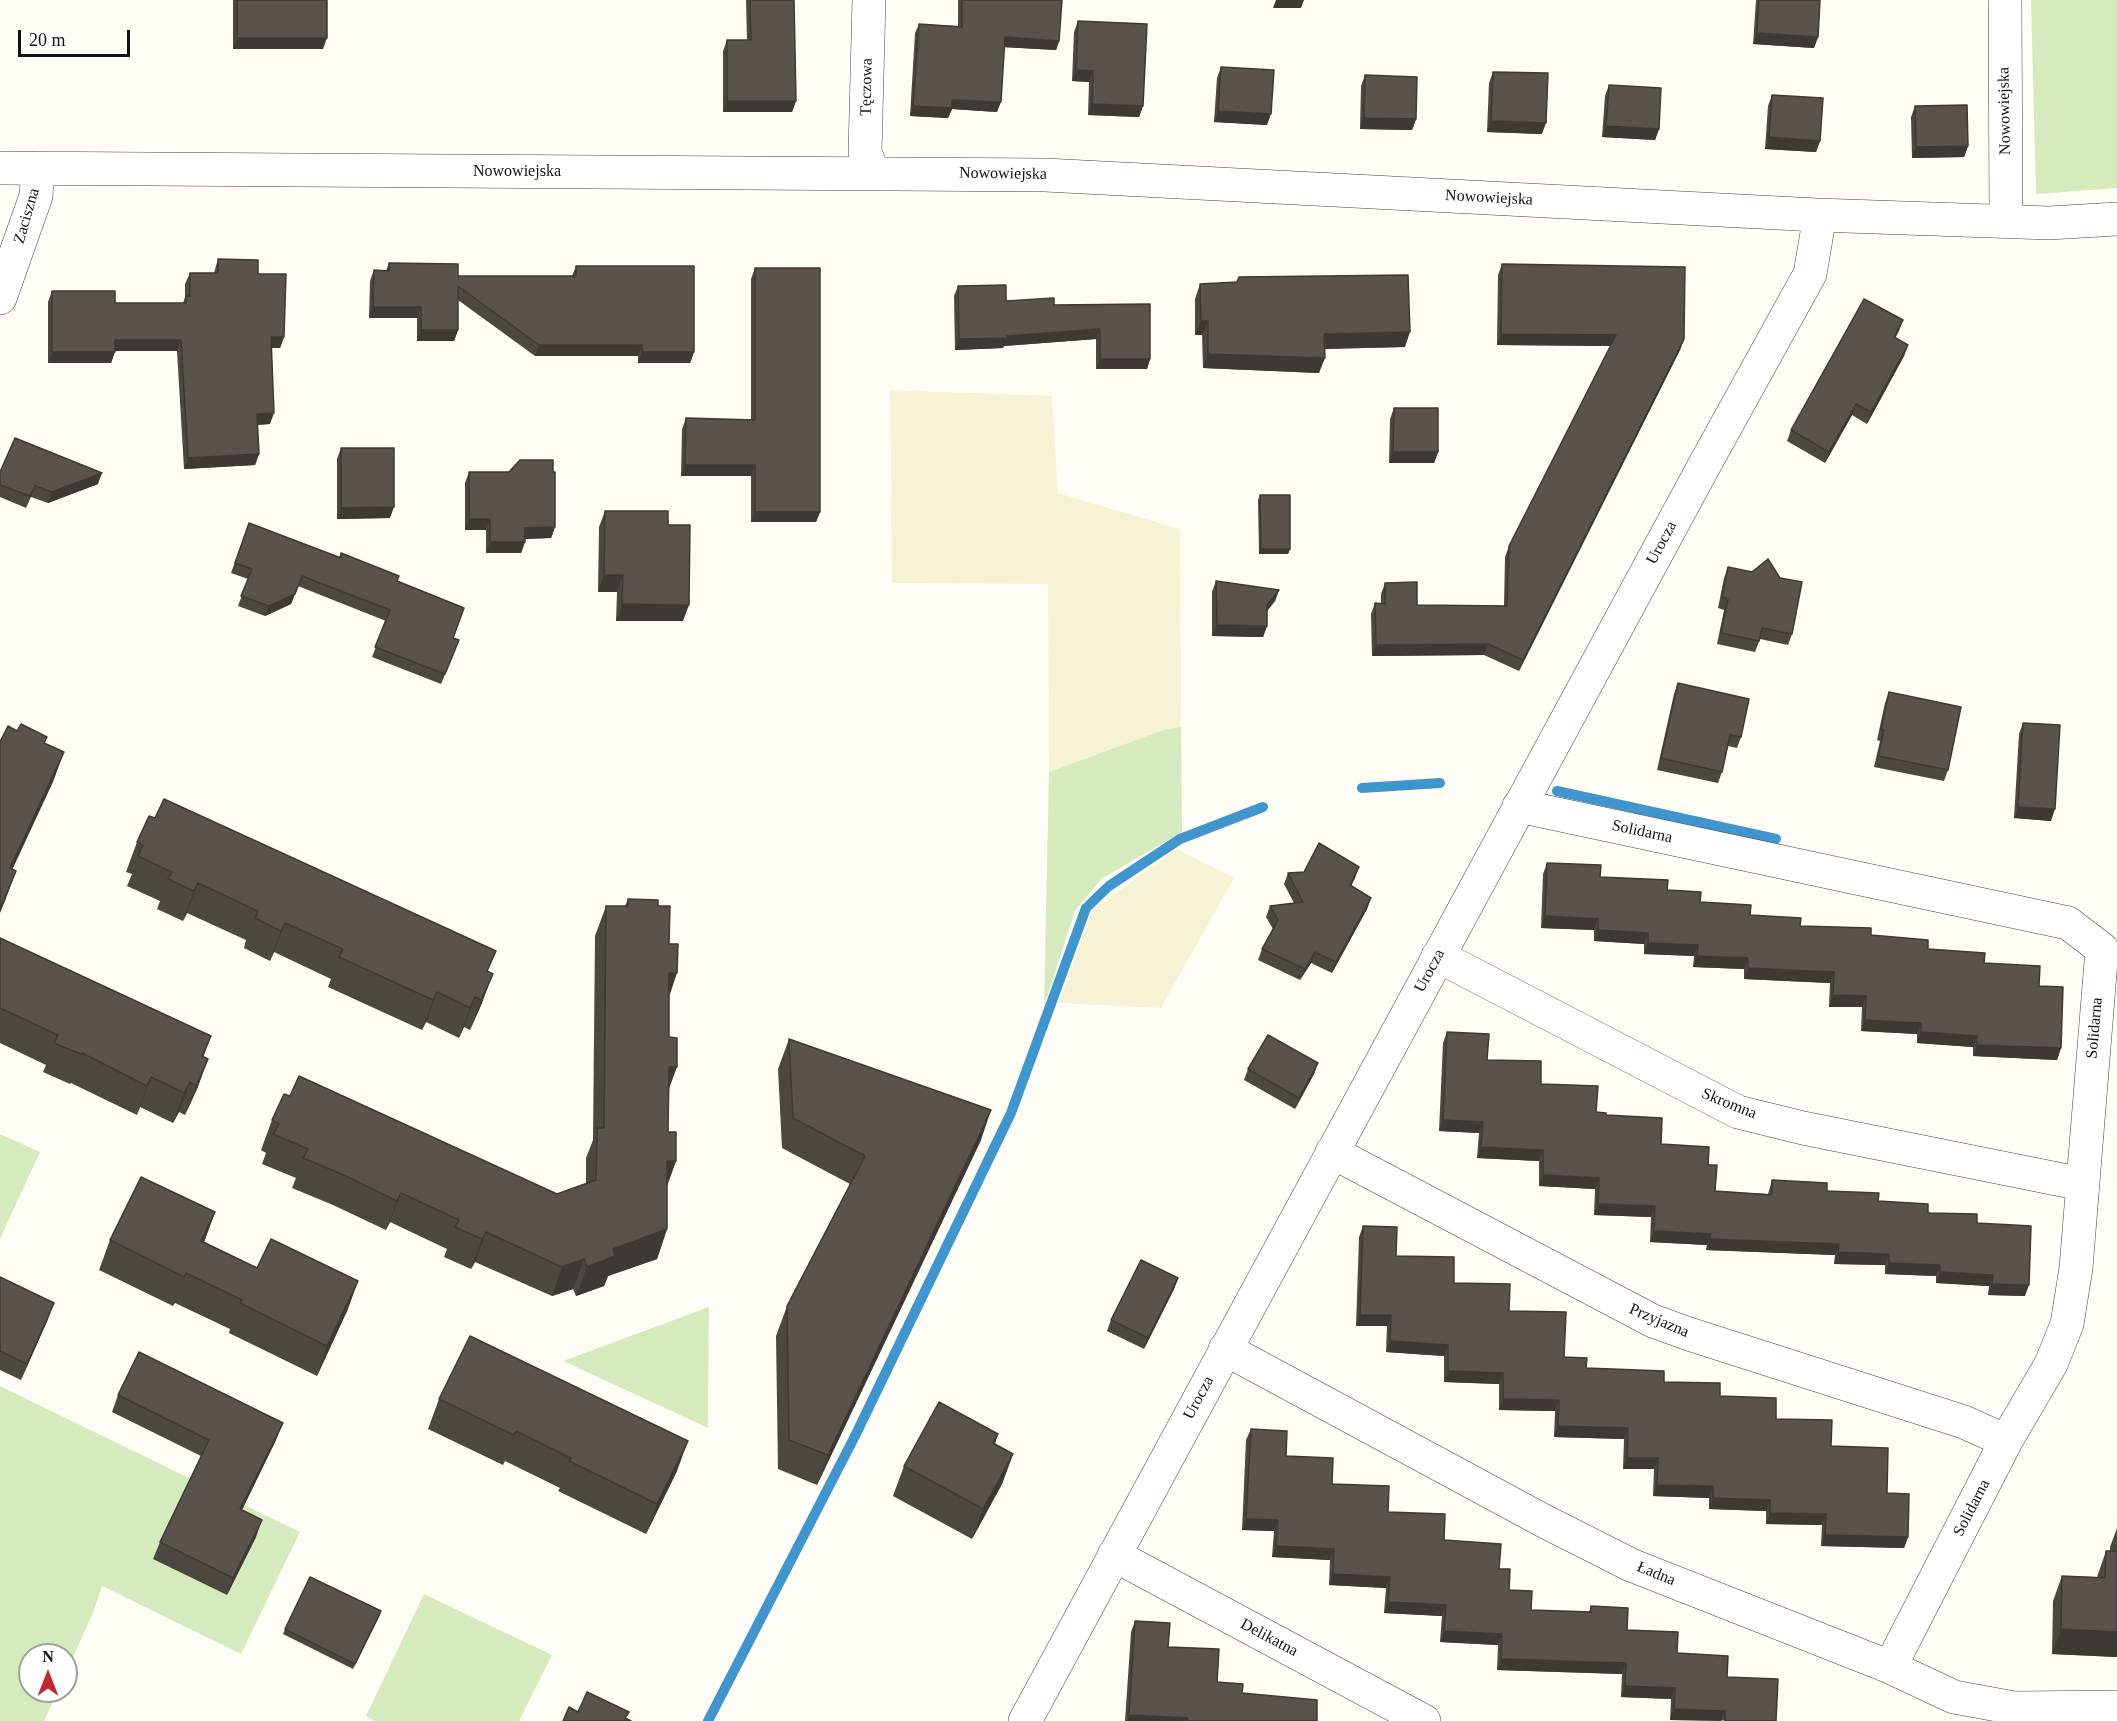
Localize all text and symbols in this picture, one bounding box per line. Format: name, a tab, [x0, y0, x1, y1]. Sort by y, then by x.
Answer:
scale bar	[21, 18, 134, 56]
text: 20 m	[29, 30, 66, 50]
street label: Tęczowa	[857, 58, 877, 116]
street label: Nowowiejska	[1995, 67, 2015, 155]
street label: Nowowiejska	[473, 162, 561, 182]
street label: Nowowiejska	[959, 164, 1047, 184]
street label: Zaciszna	[10, 186, 44, 246]
street label: Nowowiejska	[1445, 186, 1533, 210]
street label: Urocza	[1643, 518, 1681, 568]
street label: Solidarna	[1610, 816, 1674, 848]
street label: Urocza	[1411, 946, 1449, 996]
street label: Solidarna	[2083, 997, 2107, 1059]
street label: Skromna	[1699, 1084, 1759, 1124]
street label: Przyjazna	[1626, 1300, 1692, 1342]
street label: Urocza	[1180, 1373, 1218, 1423]
street label: Solidarna	[1950, 1476, 1994, 1540]
street label: Ładna	[1634, 1558, 1678, 1590]
street label: Delikatna	[1237, 1615, 1301, 1661]
north arrow	[18, 1643, 78, 1703]
text: N	[42, 1648, 54, 1665]

